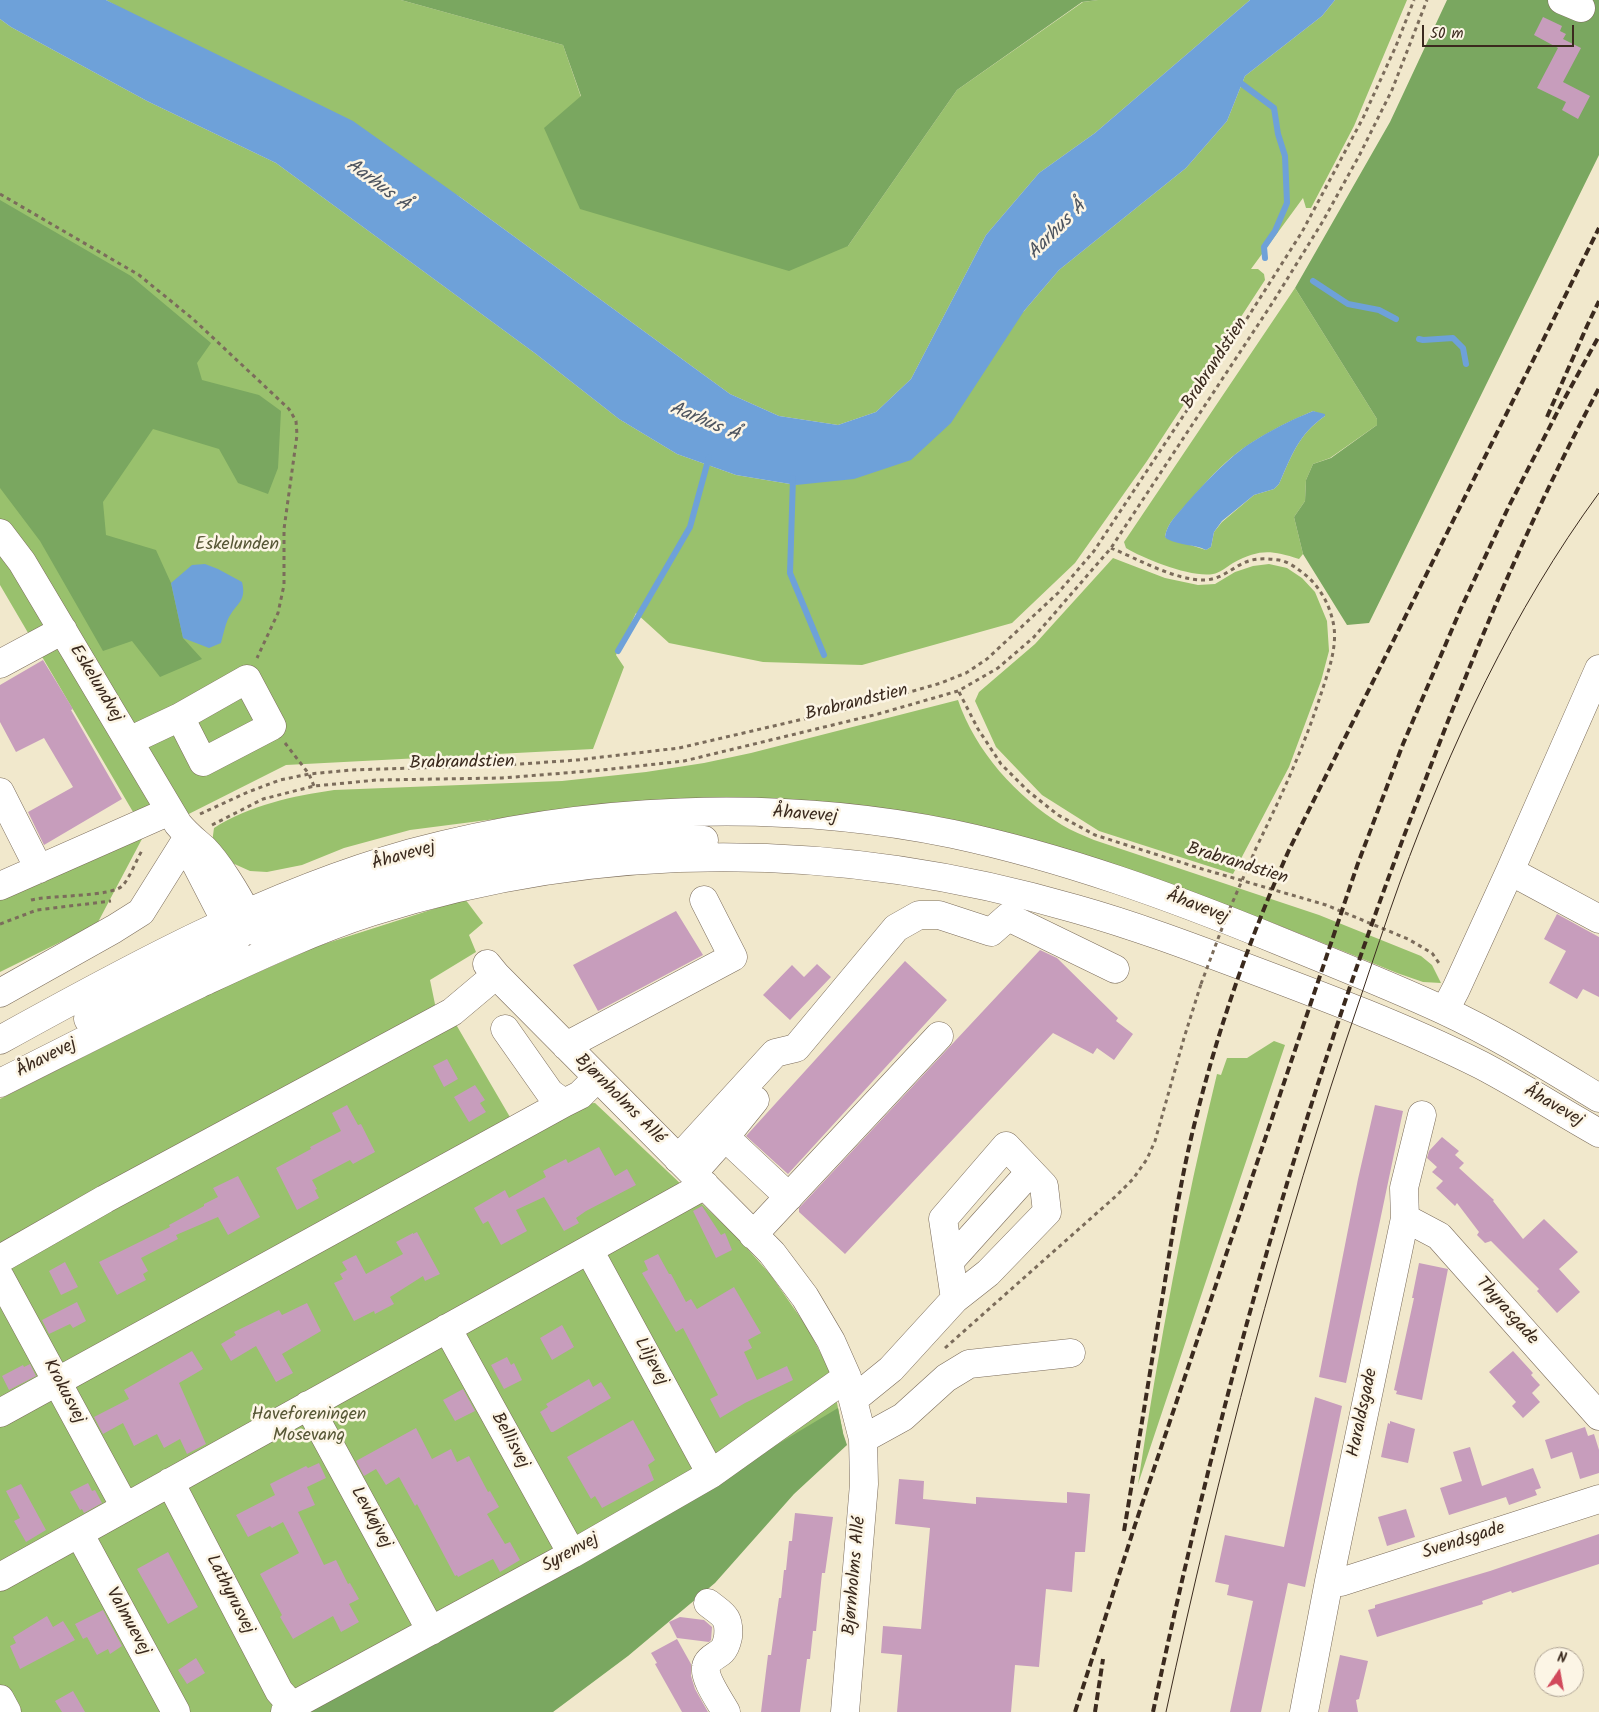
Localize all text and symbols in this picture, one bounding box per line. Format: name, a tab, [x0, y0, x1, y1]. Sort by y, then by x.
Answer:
scale bar	[1424, 15, 1576, 47]
text: 50 m	[1430, 22, 1464, 46]
water label: Aarhus Å	[341, 155, 413, 217]
water label: Aarhus Å	[1024, 197, 1092, 265]
street label: Brabrandstien	[1178, 314, 1254, 414]
water label: Aarhus Å	[666, 398, 742, 448]
park label: Eskelunden	[195, 535, 279, 557]
street label: Eskelundvej	[63, 641, 127, 727]
street label: Brabrandstien	[803, 681, 911, 727]
street label: Brabrandstien	[409, 752, 515, 776]
street label: Åhavevej	[772, 803, 838, 829]
street label: Åhavevej	[370, 838, 438, 876]
street label: Brabrandstien	[1184, 839, 1290, 891]
street label: Åhavevej	[1163, 886, 1231, 930]
street label: Åhavevej	[13, 1035, 81, 1083]
street label: Bjørnholms Allé	[569, 1050, 669, 1150]
street label: Åhavevej	[1519, 1081, 1587, 1133]
street label: Thyrasgade	[1470, 1274, 1542, 1350]
street label: Liljevej	[628, 1334, 672, 1390]
street label: Krokusvej	[37, 1356, 89, 1428]
street label: Haraldsgade	[1344, 1367, 1384, 1459]
park label: Haveforeningen Mosevang	[252, 1405, 366, 1448]
street label: Bellisvej	[485, 1409, 533, 1473]
street label: Levkøjvej	[344, 1483, 396, 1553]
street label: Bjørnholms Allé	[840, 1516, 872, 1636]
street label: Svendsgade	[1420, 1519, 1508, 1565]
street label: Syrenvej	[539, 1530, 603, 1578]
street label: Lathyrusvej	[200, 1552, 258, 1638]
street label: Valmuevej	[100, 1584, 154, 1660]
north arrow	[1534, 1647, 1584, 1697]
text: N	[1555, 1647, 1569, 1670]

